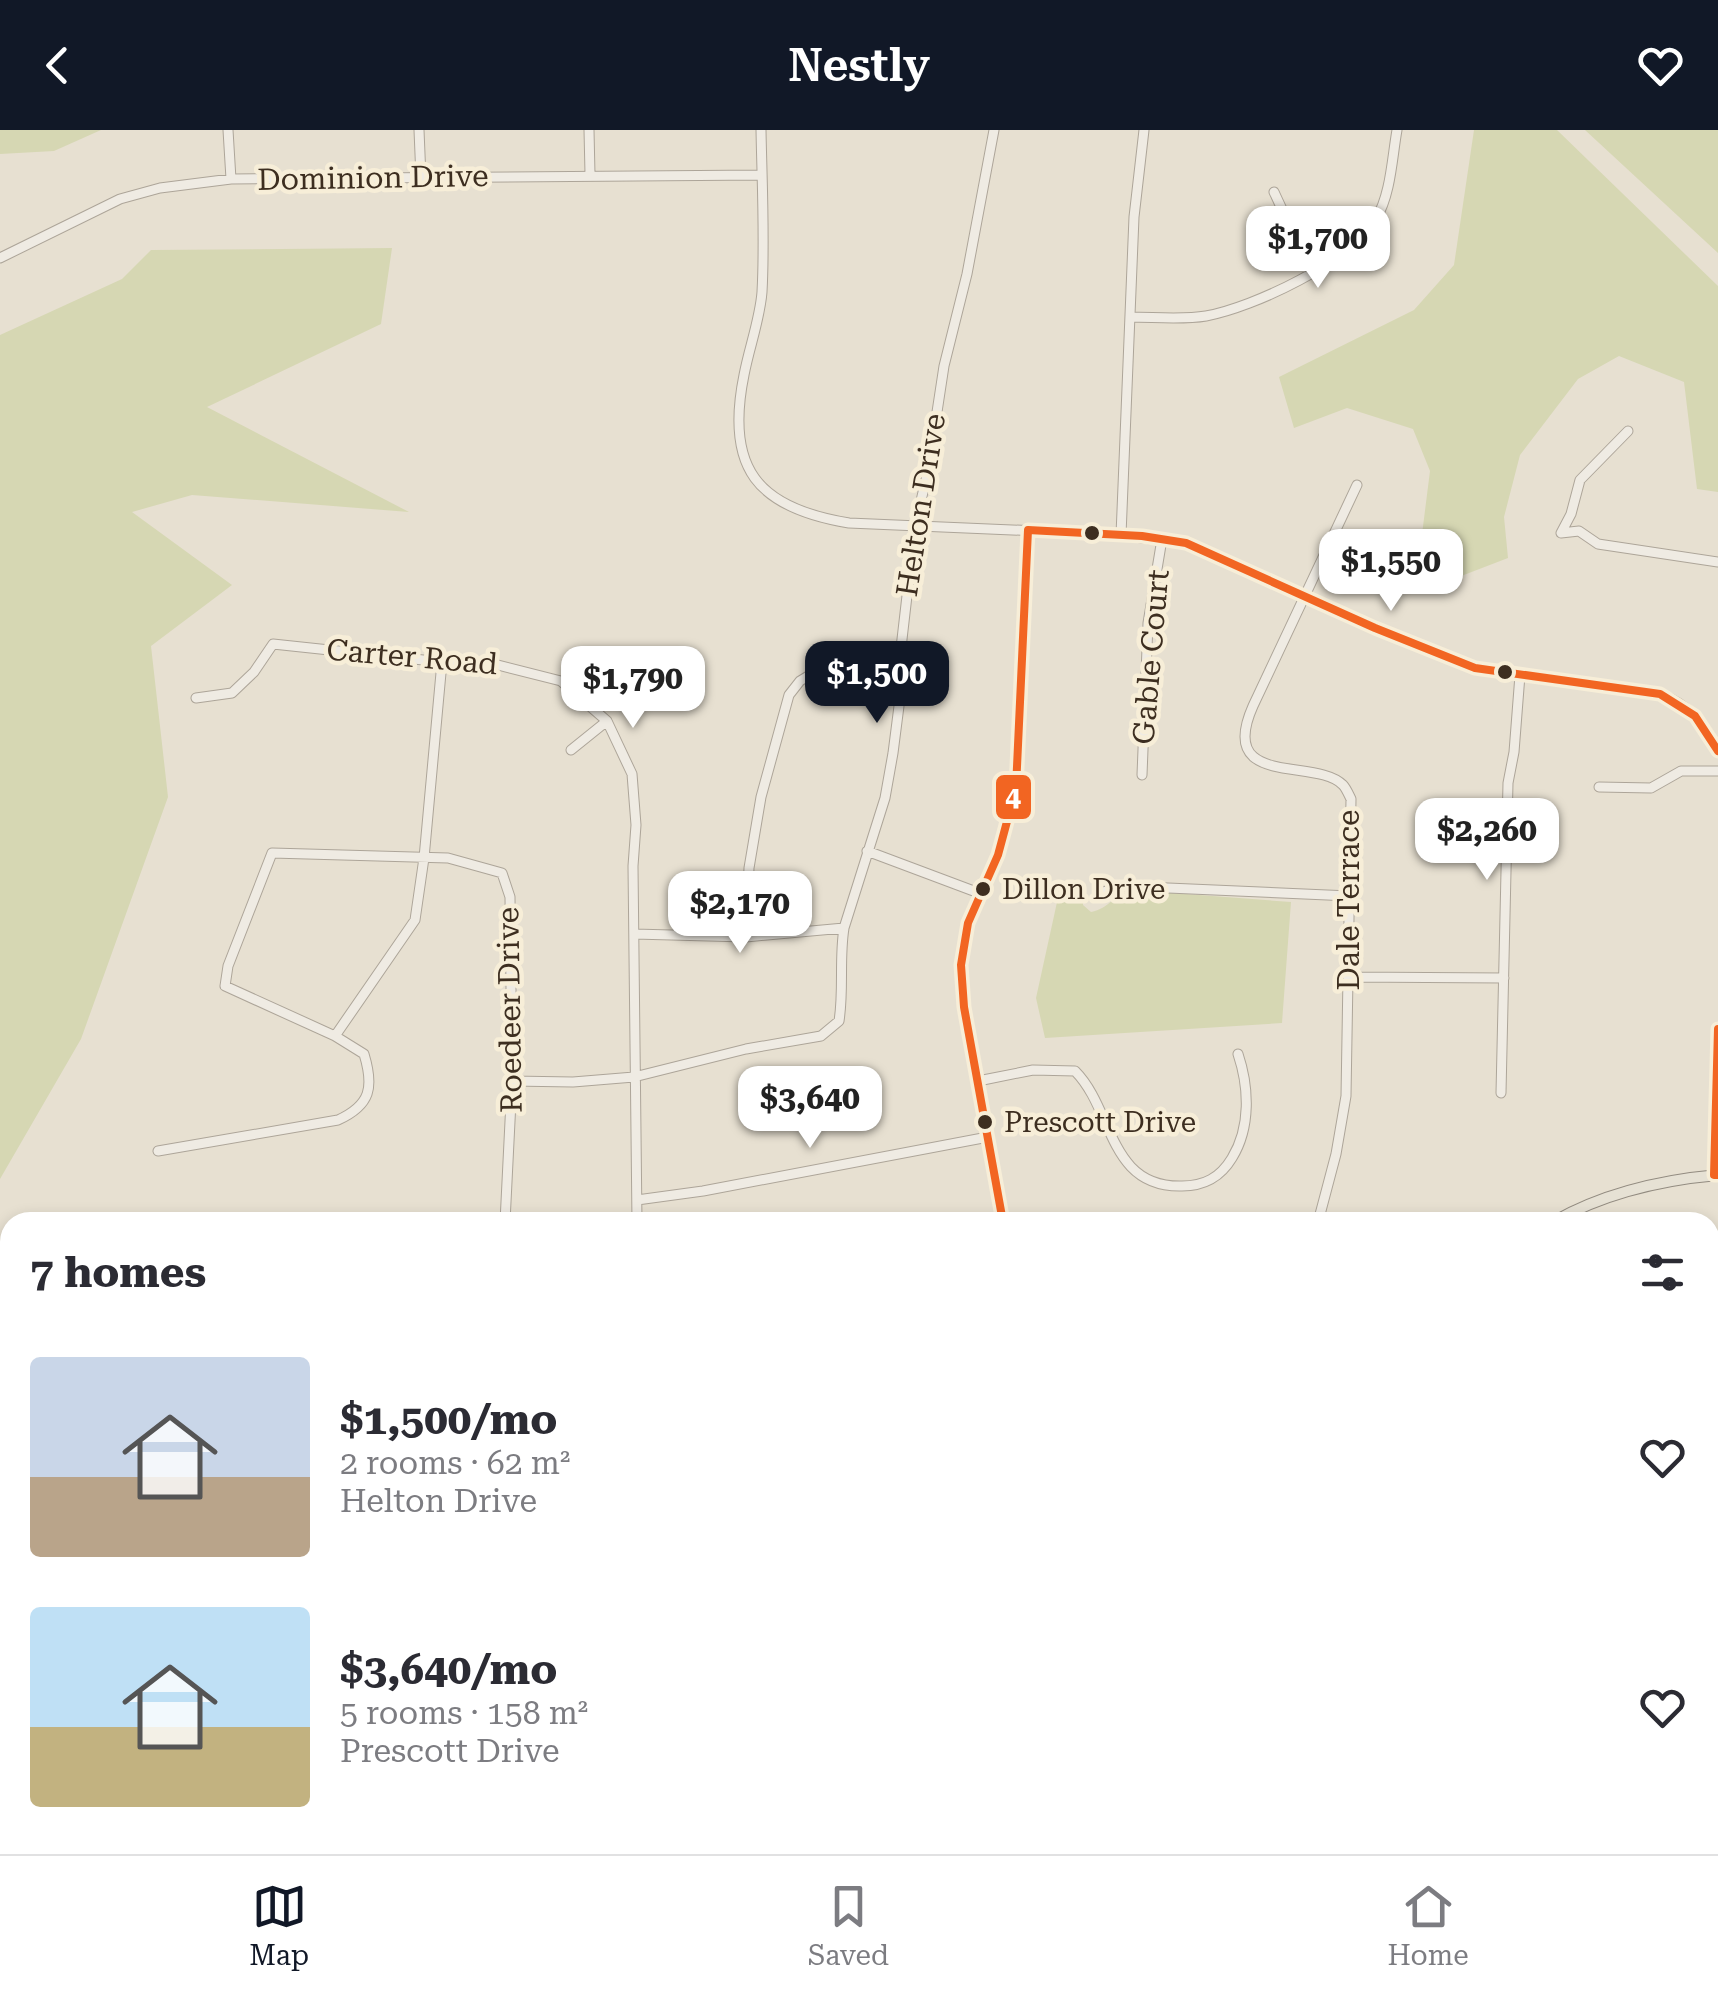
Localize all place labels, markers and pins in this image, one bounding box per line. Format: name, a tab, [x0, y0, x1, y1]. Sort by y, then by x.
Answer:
pin: $1,700	[1237, 206, 1399, 291]
unlabelled marker	[1082, 523, 1102, 543]
pin: $1,550	[1310, 529, 1472, 614]
pin: $1,500	[796, 641, 958, 726]
pin: $1,790	[552, 646, 714, 731]
unlabelled marker	[1495, 662, 1515, 682]
pin: $2,260	[1406, 798, 1568, 883]
pin: $2,170	[659, 871, 821, 956]
place label: Dillon Drive	[1002, 873, 1165, 906]
marker: Dillon Drive	[973, 879, 993, 899]
pin: $3,640	[729, 1066, 891, 1151]
place label: Prescott Drive	[1004, 1106, 1196, 1139]
marker: Prescott Drive	[975, 1112, 995, 1132]

